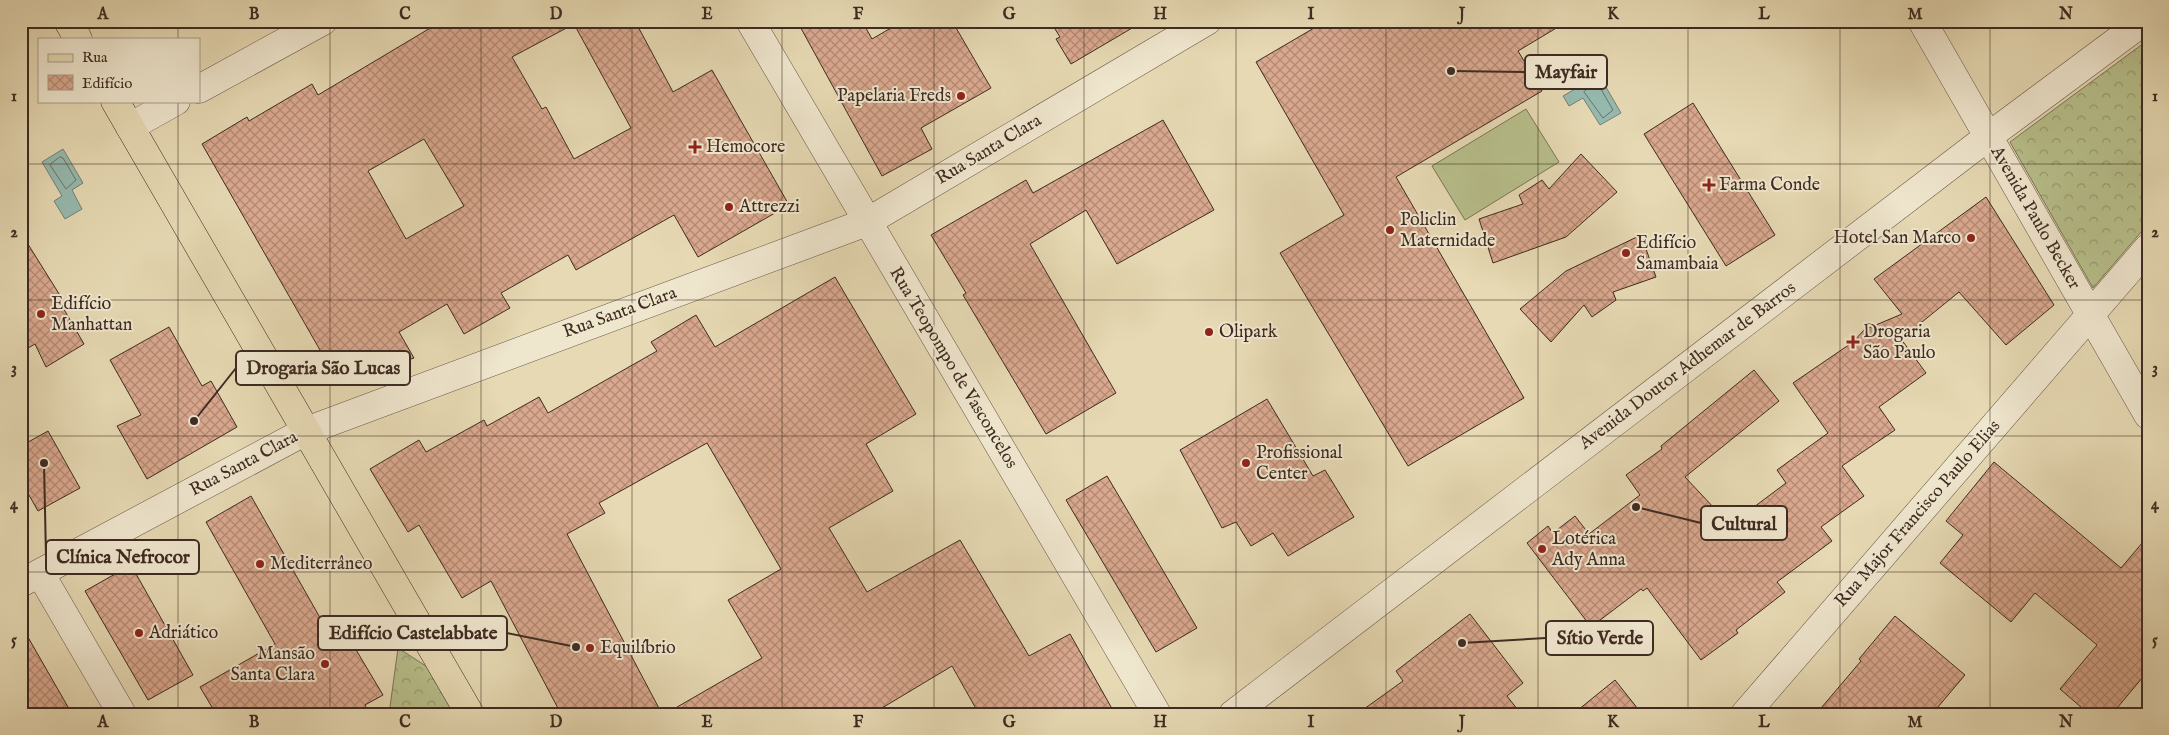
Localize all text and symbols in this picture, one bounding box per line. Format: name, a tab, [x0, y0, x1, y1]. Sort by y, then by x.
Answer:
text: A	[97, 5, 110, 25]
text: B	[249, 5, 260, 25]
text: C	[399, 5, 411, 25]
text: D	[550, 5, 563, 25]
text: E	[701, 5, 713, 25]
text: F	[853, 5, 864, 25]
text: G	[1003, 5, 1016, 25]
text: H	[1153, 5, 1167, 25]
text: I	[1308, 5, 1315, 25]
text: J	[1457, 5, 1466, 25]
text: K	[1607, 5, 1620, 25]
text: L	[1758, 5, 1770, 25]
text: M	[1907, 5, 1923, 25]
text: N	[2058, 5, 2073, 25]
legend	[38, 38, 200, 102]
text: Rua	[82, 48, 108, 67]
callout: Mayfair	[1525, 55, 1607, 89]
text: Mayfair	[1535, 61, 1598, 85]
text: Edifício	[82, 74, 132, 93]
place label: Papelaria Freds	[837, 85, 951, 108]
text: 1	[11, 87, 17, 107]
text: 1	[2152, 87, 2158, 107]
marker: Papelaria Freds	[955, 90, 967, 102]
street label: Rua Santa Clara	[932, 109, 1046, 191]
place label: Hemocore	[706, 136, 785, 159]
marker: Hemocore	[688, 140, 702, 154]
street label: Avenida Paulo Becker	[1984, 141, 2086, 294]
place label: Farma Conde	[1719, 174, 1820, 197]
marker: Farma Conde	[1703, 179, 1715, 191]
place label: Attrezzi	[738, 196, 800, 219]
marker: Attrezzi	[723, 201, 735, 213]
place label: Policlin Maternidade	[1400, 209, 1495, 253]
text: 2	[10, 223, 18, 243]
text: 2	[2151, 223, 2159, 243]
marker: Policlin Maternidade	[1384, 224, 1396, 236]
place label: Hotel San Marco	[1834, 227, 1961, 250]
place label: Edifício Samambaia	[1636, 232, 1719, 276]
marker: Hotel San Marco	[1965, 232, 1977, 244]
marker: Edifício Samambaia	[1620, 247, 1632, 259]
street label: Rua Teopompo de Vasconcelos	[884, 263, 1022, 473]
street label: Avenida Doutor Adhemar de Barros	[1574, 277, 1801, 456]
street label: Rua Santa Clara	[560, 282, 680, 344]
place label: Edifício Manhattan	[51, 293, 133, 337]
marker: Edifício Manhattan	[35, 308, 47, 320]
place label: Olipark	[1219, 321, 1278, 344]
place label: Drogaria São Paulo	[1863, 321, 1936, 365]
marker: Olipark	[1203, 326, 1215, 338]
marker: Drogaria São Paulo	[1847, 336, 1859, 348]
callout: Drogaria São Lucas	[236, 351, 410, 385]
text: Drogaria São Lucas	[246, 357, 400, 381]
text: 3	[11, 359, 17, 379]
text: 3	[2152, 359, 2158, 379]
street label: Rua Major Francisco Paulo Elias	[1830, 415, 2006, 613]
street label: Rua Santa Clara	[186, 426, 302, 502]
place label: Profissional Center	[1256, 442, 1343, 486]
marker: Profissional Center	[1240, 457, 1252, 469]
text: 4	[10, 495, 19, 515]
text: 4	[2151, 495, 2160, 515]
callout: Cultural	[1701, 506, 1787, 540]
text: Cultural	[1711, 513, 1777, 537]
place label: Lotérica Ady Anna	[1551, 528, 1626, 572]
callout: Clínica Nefrocor	[46, 540, 199, 574]
marker: Lotérica Ady Anna	[1536, 543, 1548, 555]
text: Clínica Nefrocor	[56, 546, 191, 570]
place label: Mediterrâneo	[270, 553, 373, 576]
marker: Mediterrâneo	[254, 558, 266, 570]
callout: Edifício Castelabbate	[318, 616, 507, 650]
callout: Sítio Verde	[1546, 621, 1653, 655]
place label: Adriático	[148, 622, 219, 645]
text: Edifício Castelabbate	[329, 622, 498, 646]
marker: Adriático	[133, 627, 145, 639]
text: Sítio Verde	[1557, 627, 1644, 651]
text: 5	[11, 631, 17, 651]
text: 5	[2152, 631, 2158, 651]
place label: Equilíbrio	[600, 637, 676, 660]
marker: Equilíbrio	[584, 642, 596, 654]
place label: Mansão Santa Clara	[231, 643, 315, 687]
marker: Mansão Santa Clara	[319, 658, 331, 670]
text: A	[97, 713, 110, 733]
text: B	[249, 713, 260, 733]
text: C	[399, 713, 411, 733]
text: D	[550, 713, 563, 733]
text: E	[701, 713, 713, 733]
text: F	[853, 713, 864, 733]
text: G	[1003, 713, 1016, 733]
text: H	[1153, 713, 1167, 733]
text: I	[1308, 713, 1315, 733]
text: J	[1457, 713, 1466, 733]
text: K	[1607, 713, 1620, 733]
text: L	[1758, 713, 1770, 733]
text: M	[1907, 713, 1923, 733]
text: N	[2058, 713, 2073, 733]

